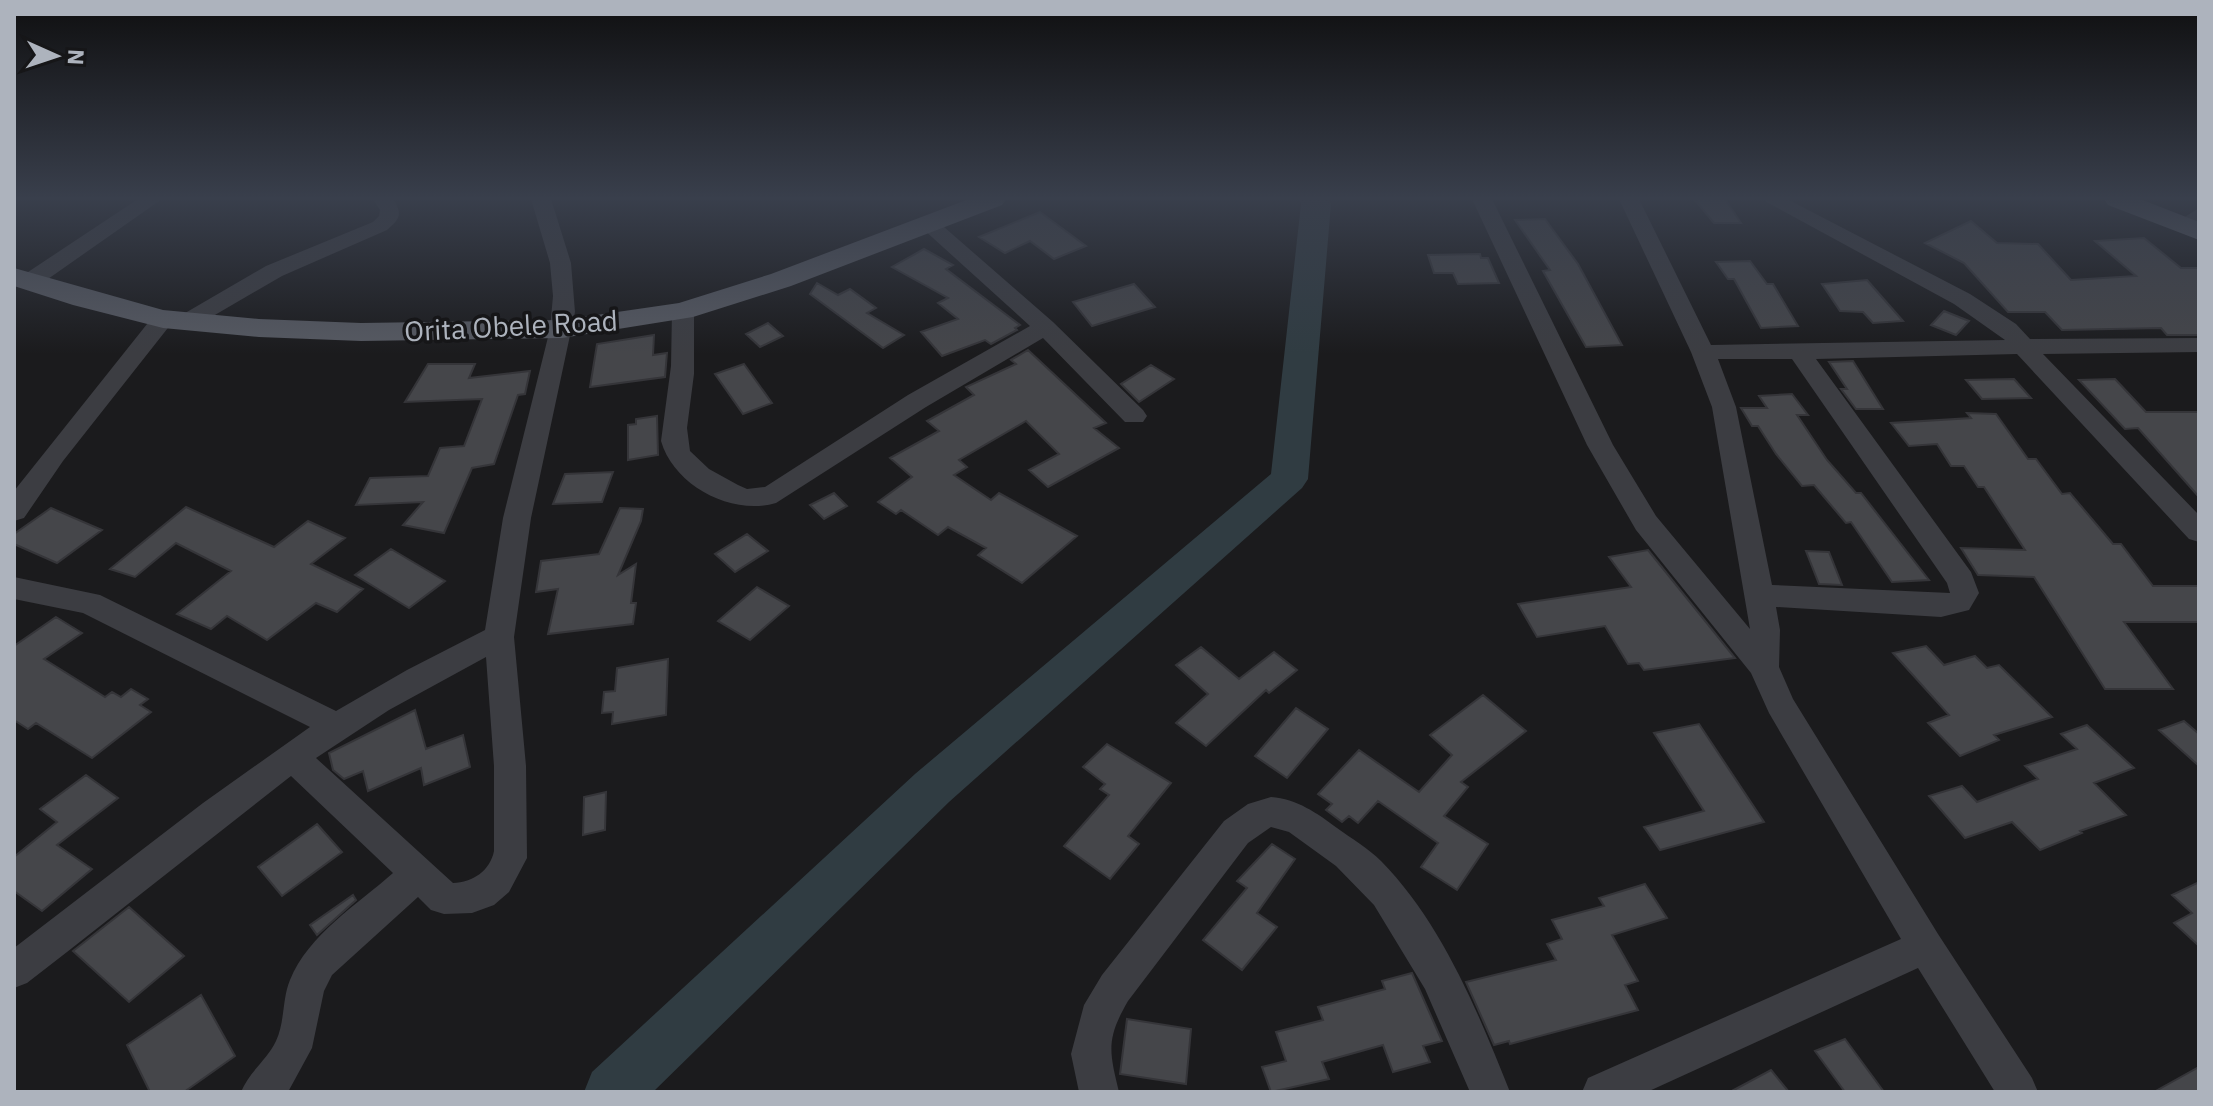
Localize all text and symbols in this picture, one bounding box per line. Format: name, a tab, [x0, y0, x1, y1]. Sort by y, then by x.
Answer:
north arrow	[16, 16, 96, 96]
text: N	[62, 48, 91, 66]
street label: Orita Obele Road	[403, 301, 619, 350]

